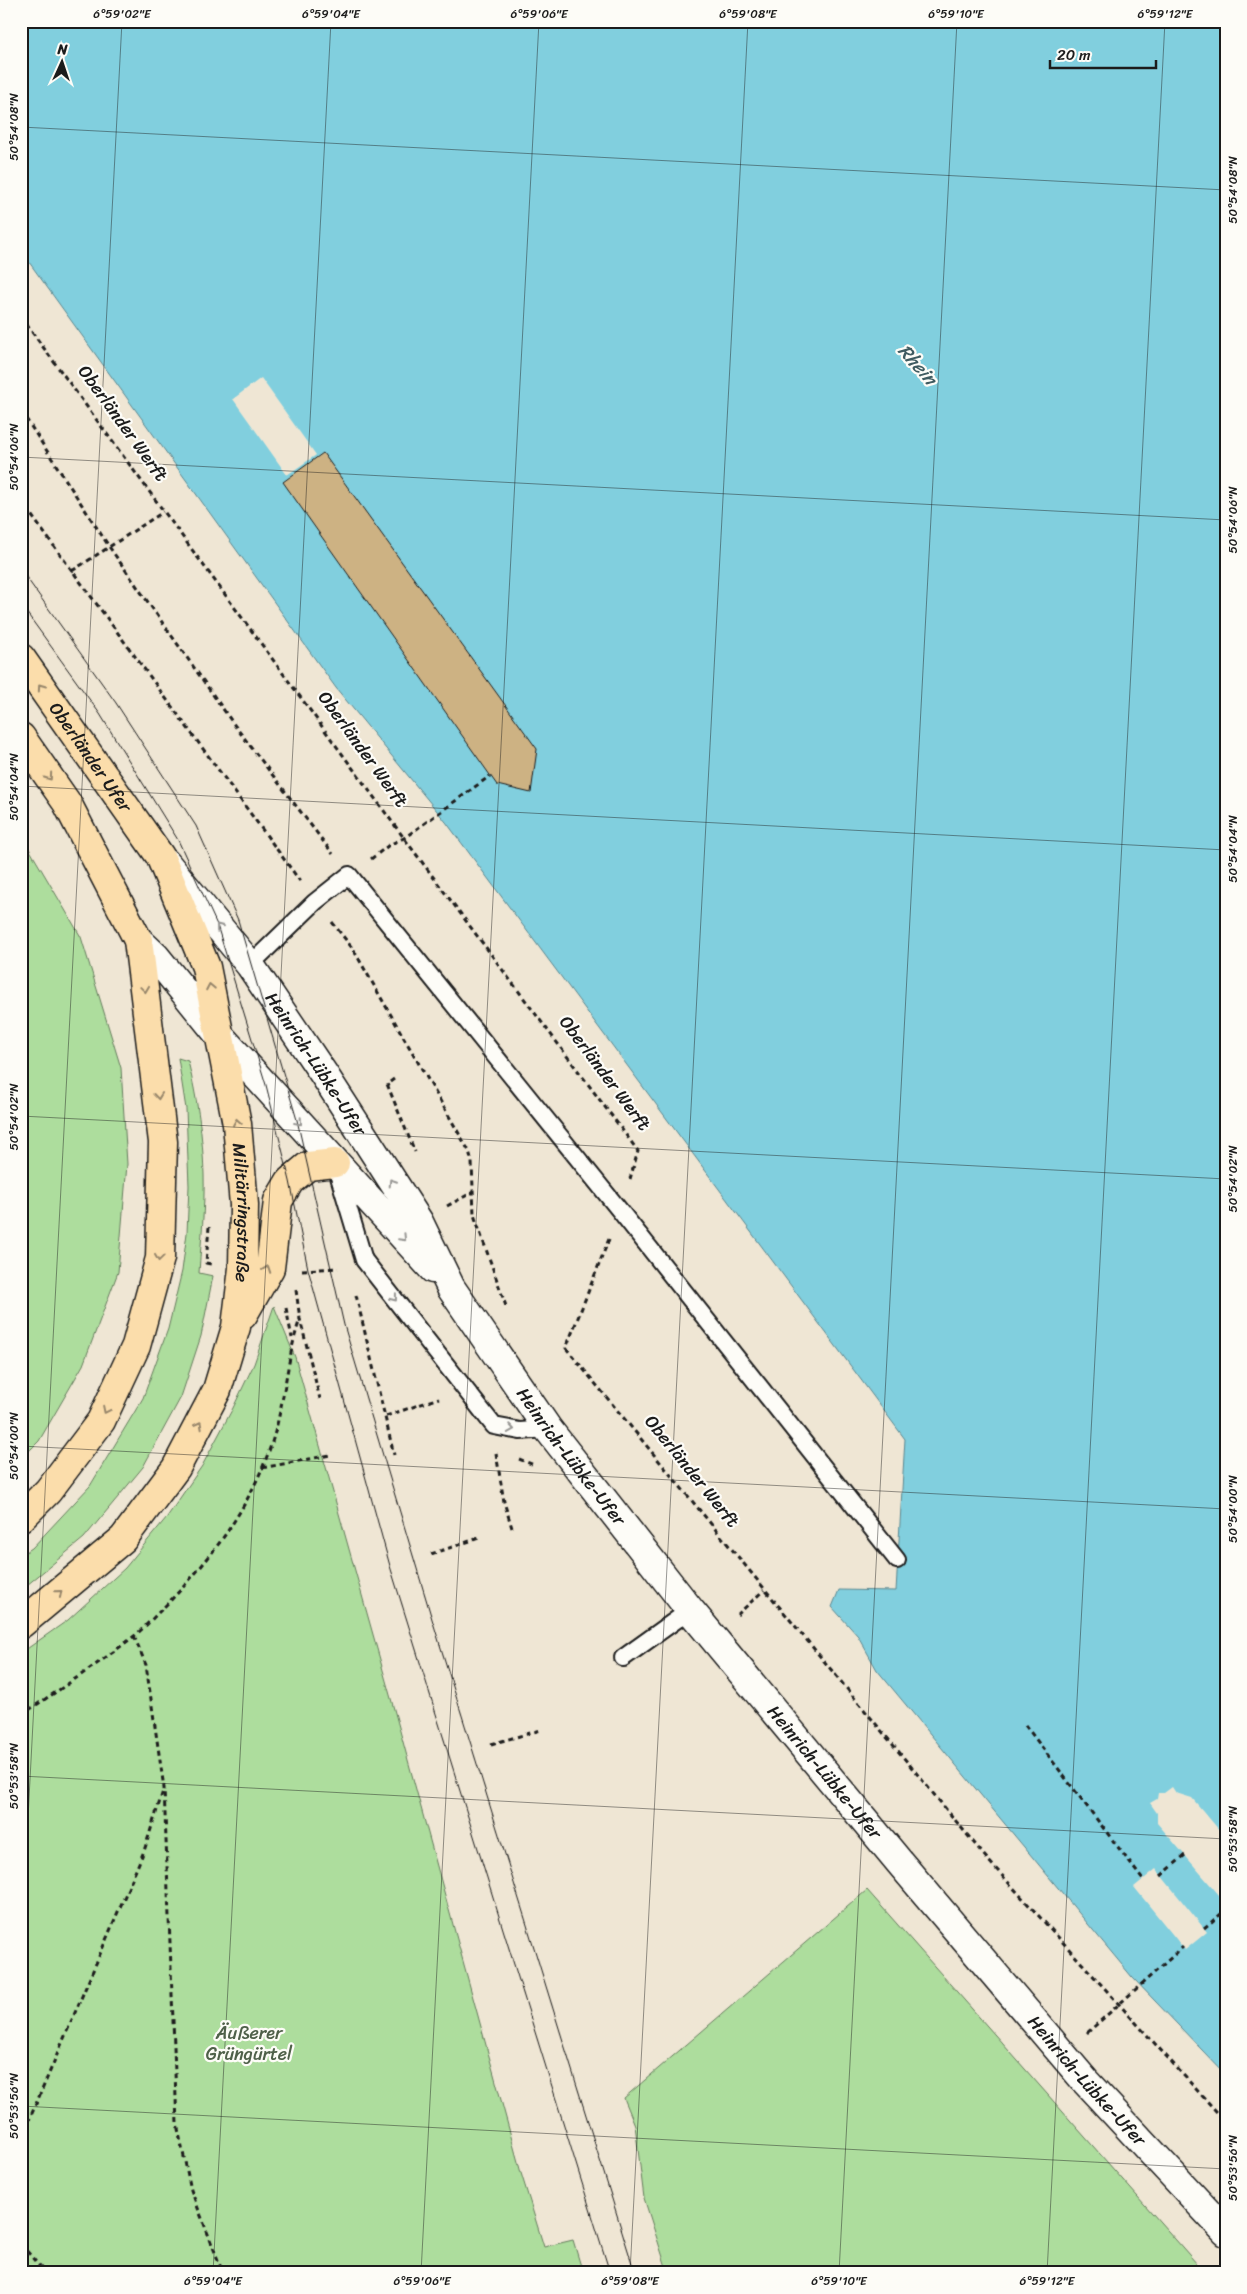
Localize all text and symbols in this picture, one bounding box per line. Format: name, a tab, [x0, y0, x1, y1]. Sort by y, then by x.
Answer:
text: 6°59'02"E	[93, 3, 152, 25]
text: 6°59'04"E	[302, 3, 361, 25]
text: 6°59'06"E	[510, 3, 569, 25]
text: 6°59'08"E	[719, 3, 778, 25]
text: 6°59'10"E	[928, 3, 985, 25]
text: 6°59'12"E	[1138, 3, 1194, 25]
text: N	[56, 37, 68, 62]
north arrow	[38, 38, 88, 88]
scale bar	[1050, 38, 1156, 70]
text: 20 m	[1057, 42, 1091, 68]
text: 50°54'08"N	[3, 93, 25, 161]
text: 50°54'08"N	[1222, 156, 1244, 224]
water label: Rhein	[890, 336, 947, 394]
street label: Oberländer Werft	[70, 358, 177, 489]
text: 50°54'06"N	[3, 423, 25, 491]
text: 50°54'06"N	[1222, 486, 1244, 554]
one-way arrow	[38, 683, 47, 693]
street label: Oberländer Werft	[310, 684, 417, 815]
street label: Oberländer Ufer	[40, 695, 142, 820]
text: 50°54'04"N	[3, 752, 25, 821]
one-way arrow	[43, 772, 52, 781]
text: 50°54'04"N	[1222, 814, 1244, 883]
one-way arrow	[216, 924, 225, 933]
one-way arrow	[205, 983, 216, 991]
one-way arrow	[139, 984, 149, 993]
street label: Heinrich-Lübke-Ufer	[256, 985, 376, 1144]
street label: Oberländer Werft	[551, 1008, 660, 1138]
text: 50°54'02"N	[3, 1083, 25, 1151]
one-way arrow	[152, 1092, 163, 1100]
one-way arrow	[294, 1117, 303, 1126]
one-way arrow	[232, 1118, 242, 1126]
street label: Militärringstraße	[223, 1142, 260, 1284]
text: 50°54'02"N	[1222, 1145, 1244, 1213]
one-way arrow	[389, 1178, 398, 1187]
one-way arrow	[397, 1232, 406, 1241]
one-way arrow	[155, 1254, 165, 1262]
one-way arrow	[261, 1265, 271, 1274]
one-way arrow	[388, 1292, 396, 1301]
street label: Heinrich-Lübke-Ufer	[508, 1381, 635, 1534]
one-way arrow	[102, 1405, 112, 1414]
street label: Oberländer Werft	[636, 1407, 748, 1535]
text: 50°54'00"N	[3, 1411, 25, 1480]
one-way arrow	[193, 1421, 203, 1430]
one-way arrow	[507, 1424, 515, 1434]
text: 50°54'00"N	[1222, 1474, 1244, 1543]
one-way arrow	[53, 1589, 62, 1598]
street label: Heinrich-Lübke-Ufer	[759, 1698, 891, 1848]
text: 50°53'58"N	[3, 1742, 25, 1809]
text: 50°53'58"N	[1222, 1805, 1244, 1872]
street label: Heinrich-Lübke-Ufer	[1019, 2008, 1156, 2155]
park label: Äußerer Grüngürtel	[206, 2017, 293, 2070]
text: 50°53'56"N	[3, 2072, 25, 2139]
text: 50°53'56"N	[1222, 2134, 1244, 2201]
text: 6°59'04"E	[184, 2270, 243, 2292]
text: 6°59'06"E	[393, 2270, 452, 2292]
text: 6°59'08"E	[601, 2270, 660, 2292]
text: 6°59'10"E	[811, 2270, 868, 2292]
text: 6°59'12"E	[1020, 2270, 1076, 2292]

